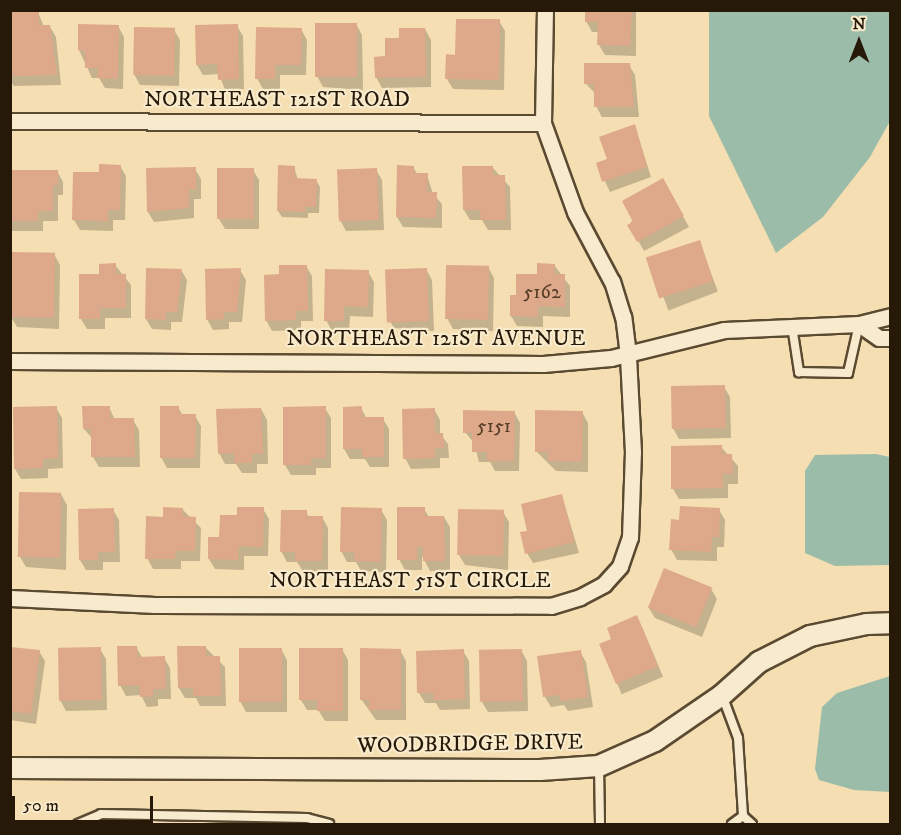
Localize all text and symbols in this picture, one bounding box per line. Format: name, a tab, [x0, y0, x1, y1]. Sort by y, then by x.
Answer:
north arrow	[829, 12, 889, 72]
text: N	[852, 14, 866, 34]
street label: NORTHEAST 121ST ROAD	[144, 87, 410, 113]
house number: 5162	[523, 280, 561, 304]
street label: NORTHEAST 121ST AVENUE	[287, 326, 585, 352]
house number: 5151	[477, 414, 511, 438]
street label: NORTHEAST 51ST CIRCLE	[269, 568, 551, 594]
street label: WOODBRIDGE DRIVE	[357, 729, 583, 759]
scale bar	[15, 784, 156, 822]
text: 50 m	[23, 795, 59, 817]

